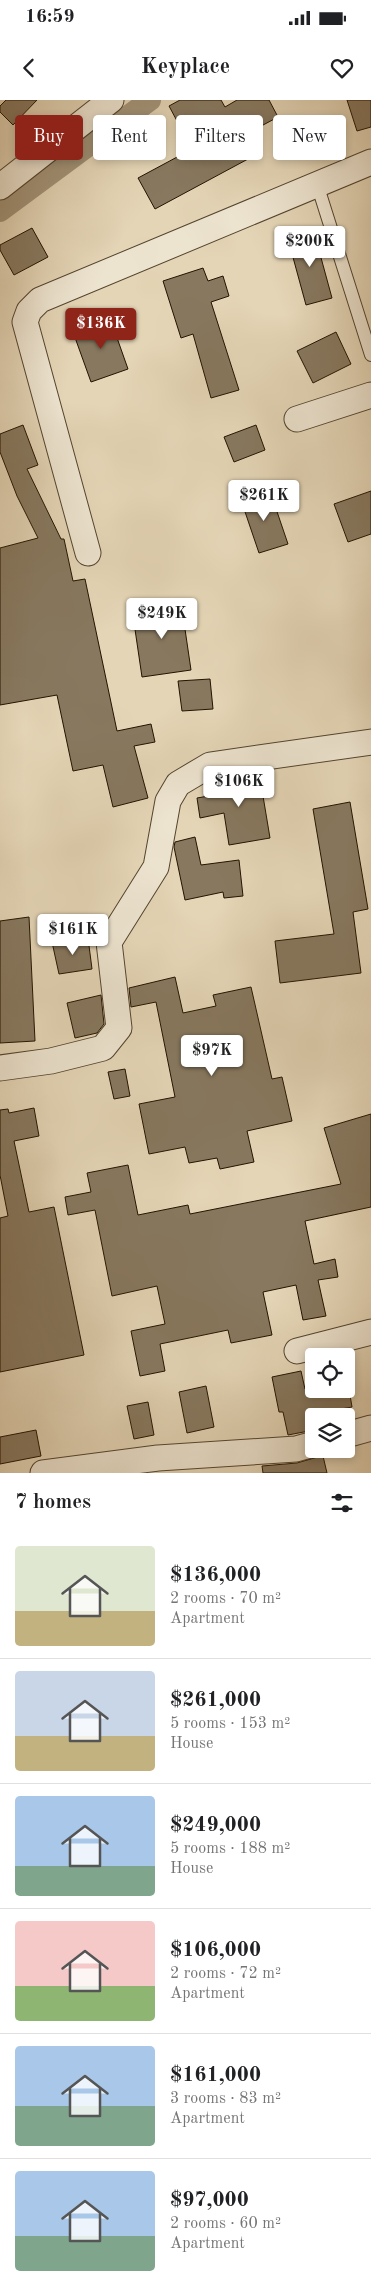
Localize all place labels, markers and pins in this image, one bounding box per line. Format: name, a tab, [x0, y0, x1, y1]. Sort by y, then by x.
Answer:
pin: $200K	[275, 226, 345, 268]
pin: $136K	[66, 308, 136, 350]
pin: $261K	[229, 480, 299, 522]
pin: $249K	[127, 598, 197, 640]
pin: $106K	[204, 766, 274, 808]
pin: $161K	[38, 914, 108, 956]
pin: $97K	[182, 1034, 242, 1077]

